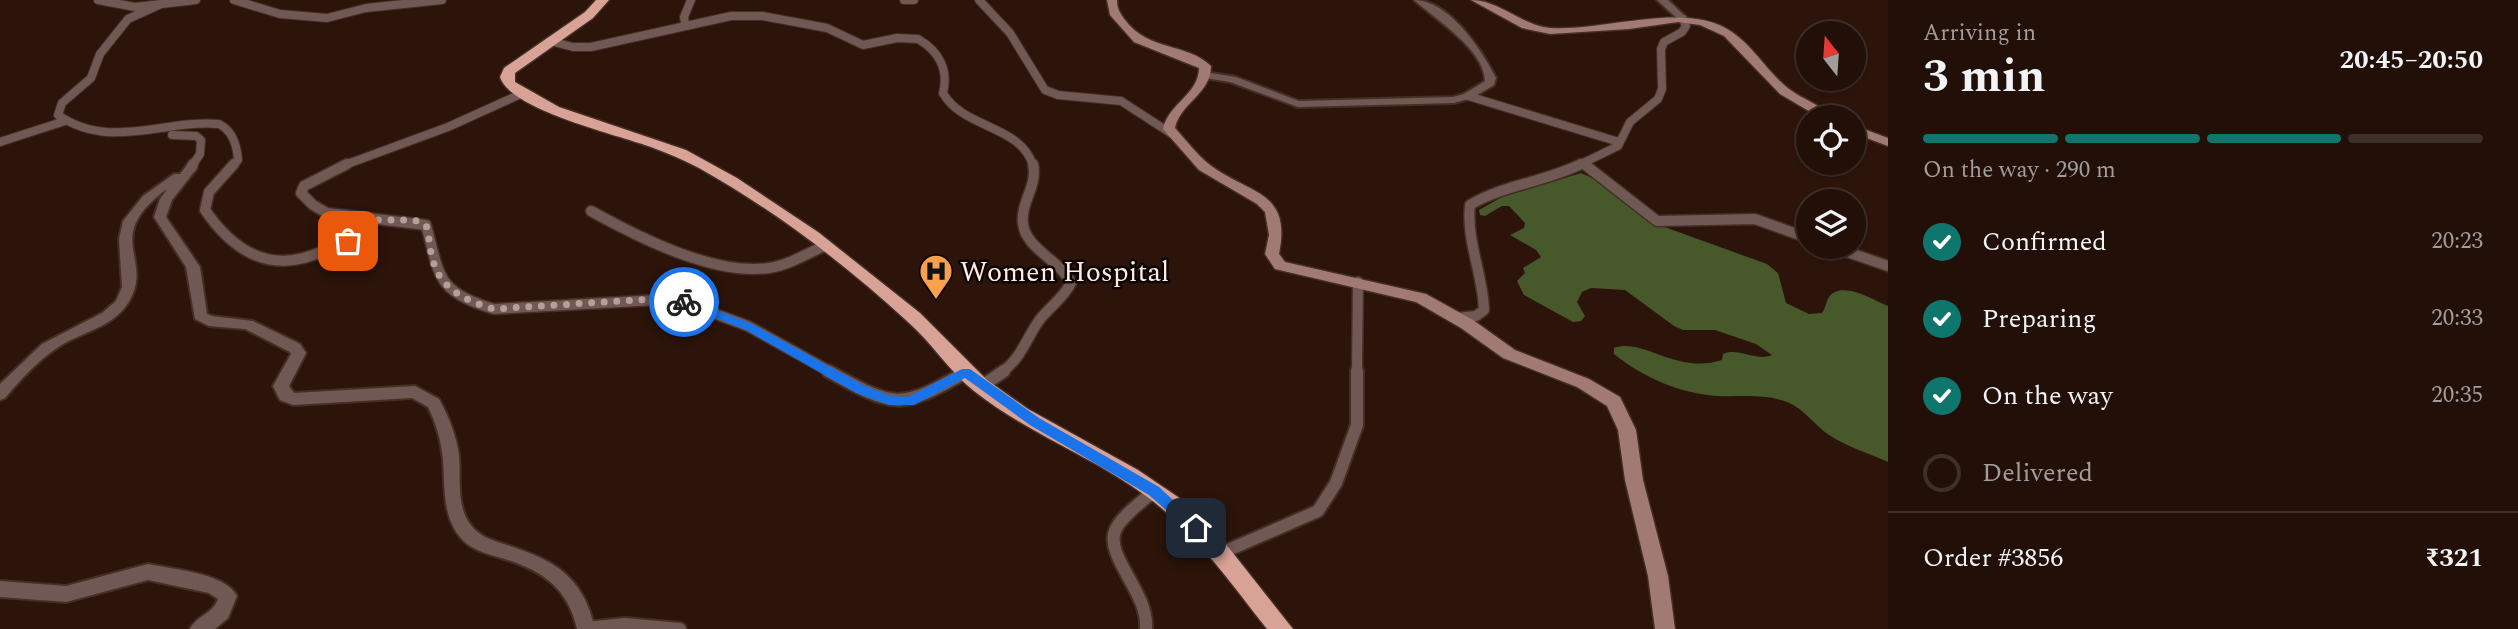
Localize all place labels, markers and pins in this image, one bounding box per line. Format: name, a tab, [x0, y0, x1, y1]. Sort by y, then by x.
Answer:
pin	[318, 211, 378, 271]
place label: Women Hospital	[960, 251, 1169, 294]
hospital icon: Women Hospital	[917, 252, 955, 301]
pin	[1166, 498, 1226, 558]

